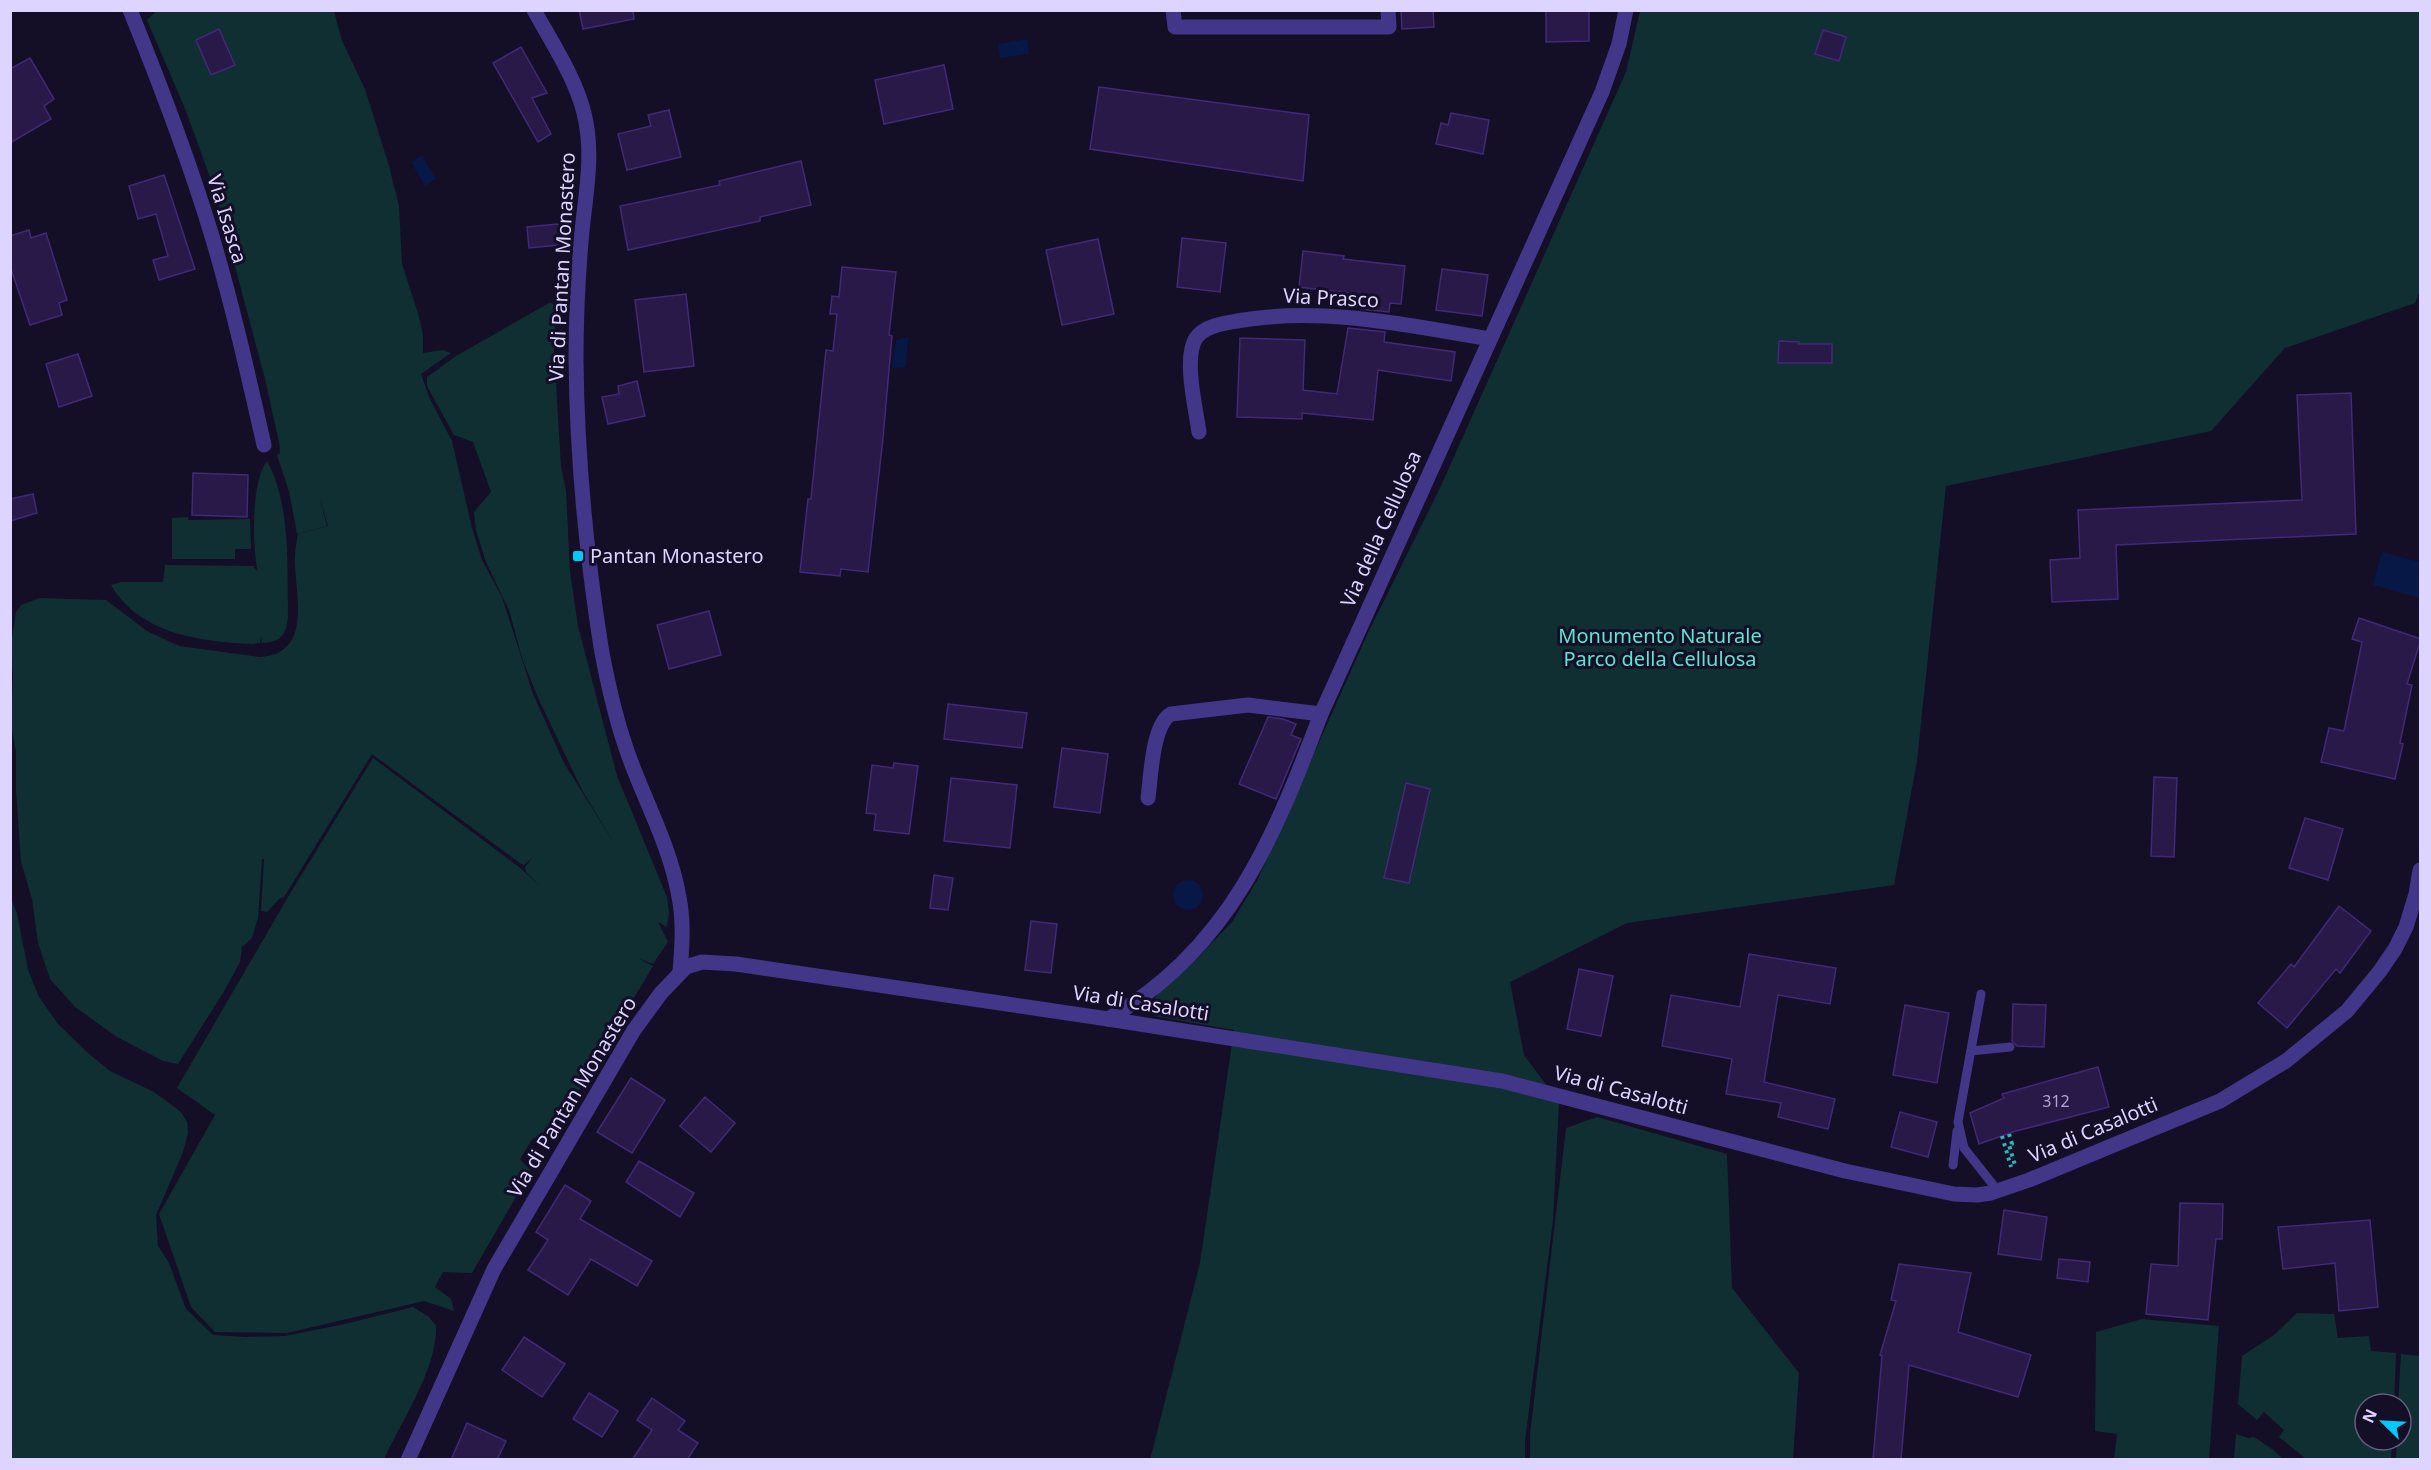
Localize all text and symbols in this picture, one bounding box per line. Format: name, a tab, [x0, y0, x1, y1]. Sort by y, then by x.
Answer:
street label: Via di Pantan Monastero	[542, 152, 581, 382]
street label: Via Isasca	[201, 171, 254, 267]
street label: Via Prasco	[1282, 282, 1380, 313]
street label: Via della Cellulosa	[1334, 446, 1427, 611]
place label: Pantan Monastero	[590, 542, 764, 569]
marker: Pantan Monastero	[571, 549, 585, 563]
park label: Monumento Naturale Parco della Cellulosa	[1558, 622, 1762, 672]
street label: Via di Casalotti	[1071, 978, 1211, 1027]
street label: Via di Pantan Monastero	[501, 991, 642, 1202]
street label: Via di Casalotti	[1551, 1059, 1691, 1120]
street label: Via di Casalotti	[2024, 1090, 2161, 1169]
house number: 312	[2042, 1090, 2070, 1112]
north arrow	[2353, 1392, 2413, 1452]
text: N	[2357, 1405, 2382, 1426]

